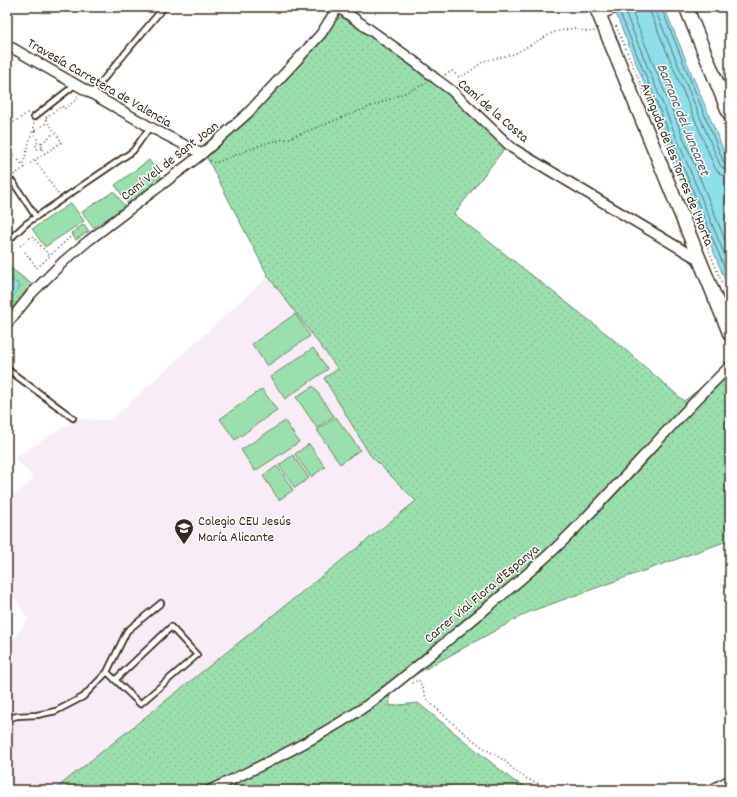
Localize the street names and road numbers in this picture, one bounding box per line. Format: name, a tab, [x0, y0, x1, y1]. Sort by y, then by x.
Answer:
street label: Travesía Carretera de Valencia	[23, 34, 175, 134]
street label: Camí de la Costa	[453, 75, 533, 148]
street label: Avinguda de les Torres de l'Horta	[634, 80, 718, 250]
street label: Camí Vell de Sant Joan	[117, 117, 223, 206]
street label: Carrer Vial Flora d'Espanya	[420, 540, 545, 649]

